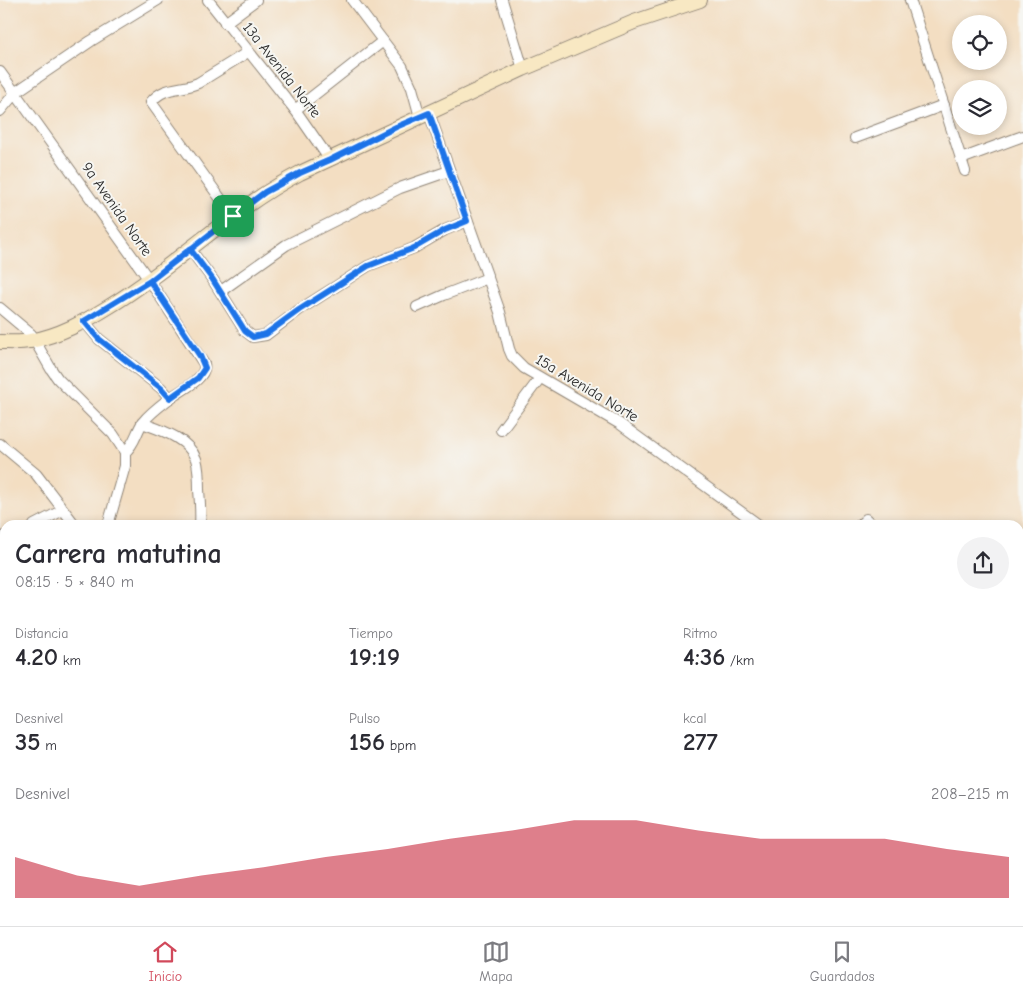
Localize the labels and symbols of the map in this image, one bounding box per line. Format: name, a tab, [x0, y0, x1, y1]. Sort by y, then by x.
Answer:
street label: 13a Avenida Norte	[239, 19, 325, 122]
street label: 9a Avenida Norte	[78, 159, 156, 260]
pin	[212, 195, 254, 237]
street label: 15a Avenida Norte	[532, 350, 642, 426]

